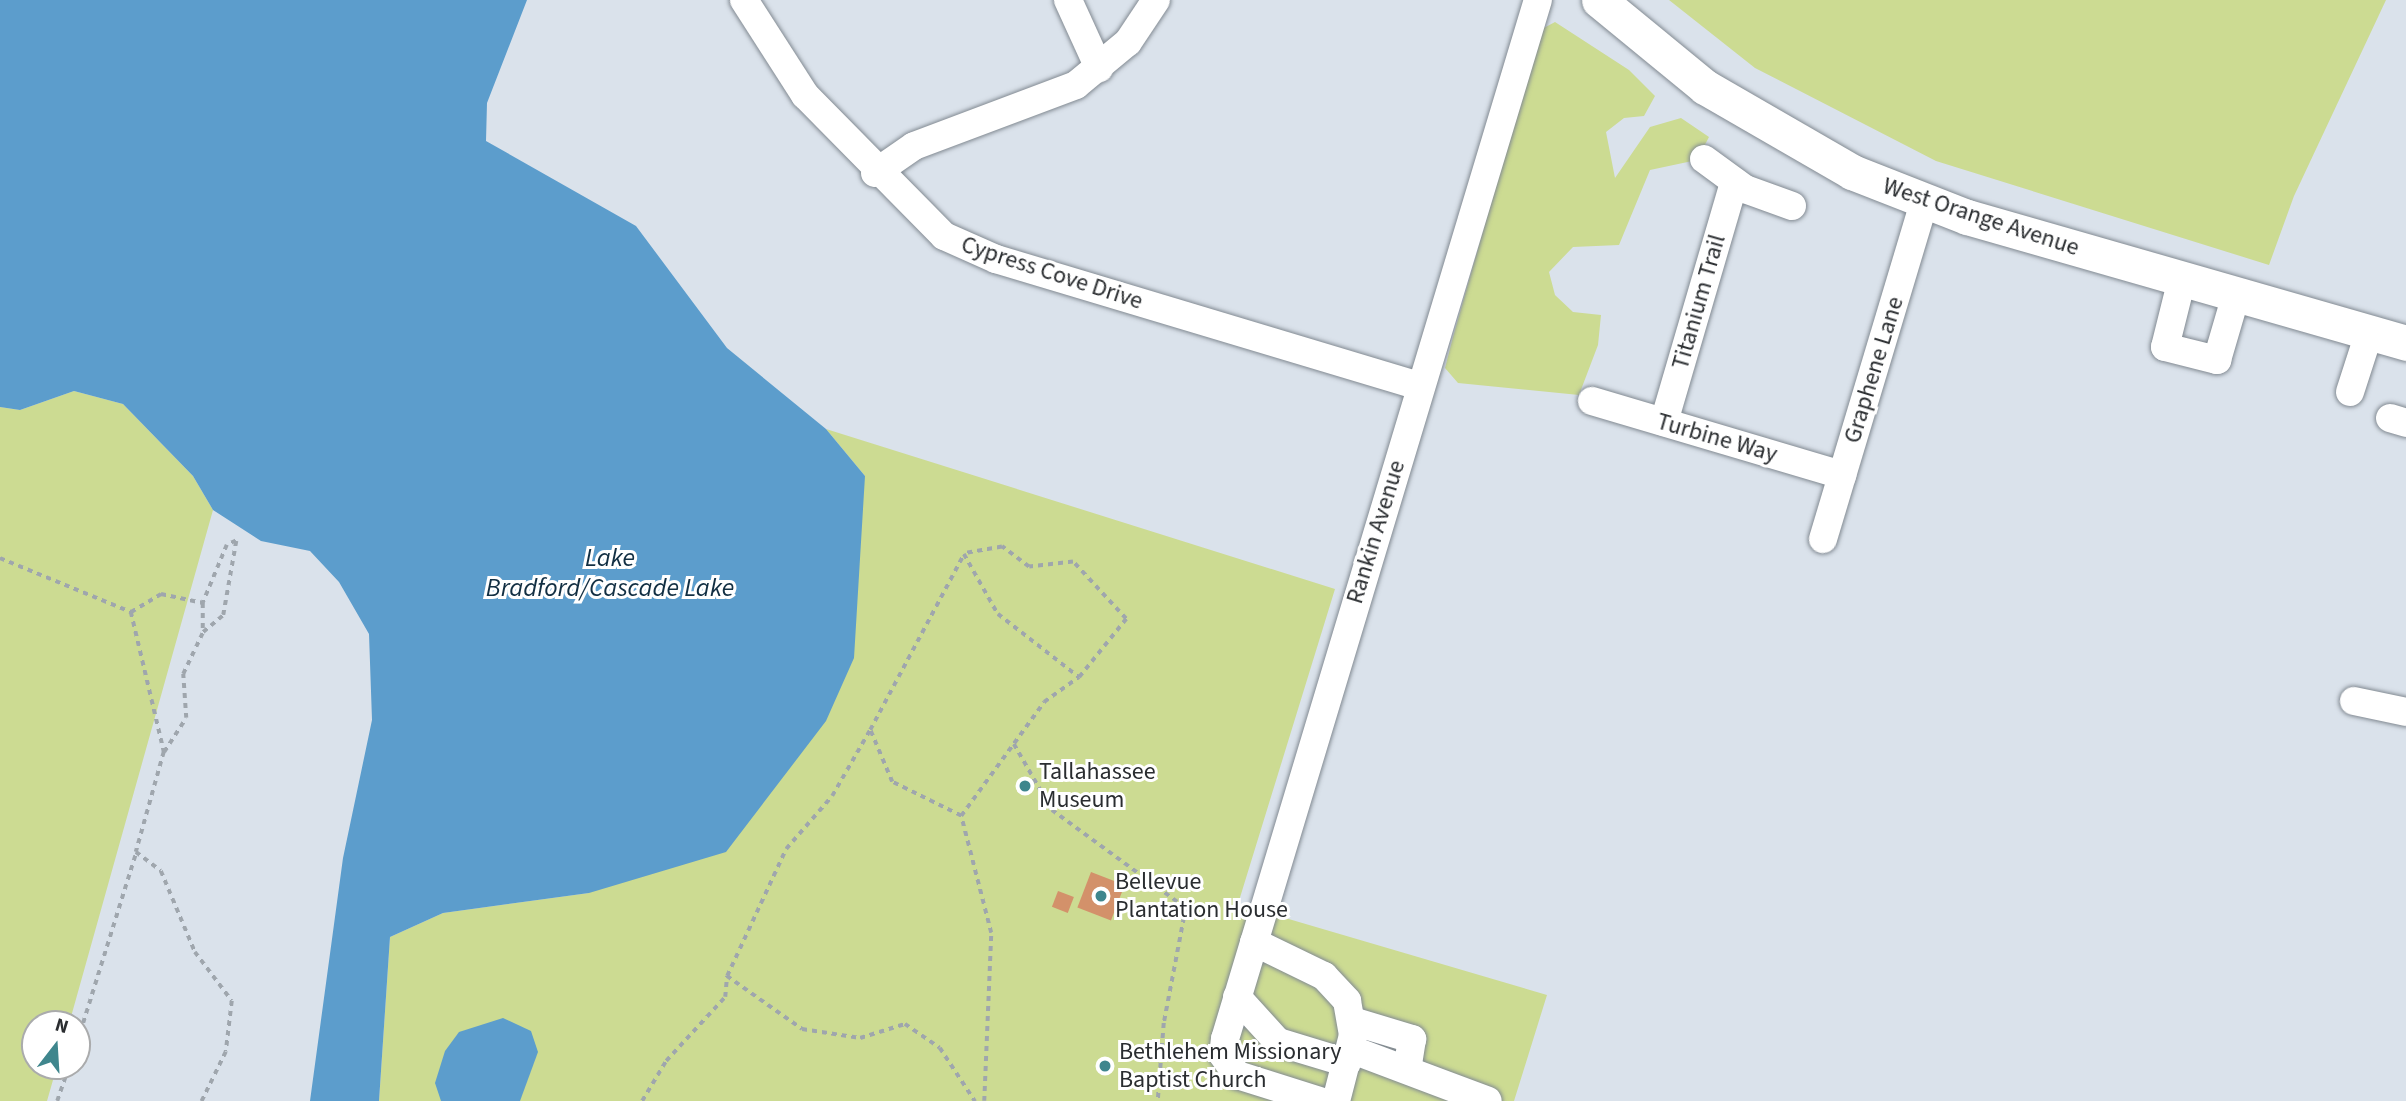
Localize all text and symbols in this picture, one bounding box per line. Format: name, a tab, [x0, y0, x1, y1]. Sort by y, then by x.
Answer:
street label: West Orange Avenue	[1879, 172, 2083, 262]
street label: Cypress Cove Drive	[958, 230, 1146, 316]
street label: Titanium Trail	[1666, 231, 1732, 373]
street label: Graphene Lane	[1838, 293, 1910, 447]
street label: Turbine Way	[1653, 407, 1781, 469]
street label: Rankin Avenue	[1341, 457, 1411, 607]
water label: Lake Bradford/Cascade Lake	[486, 542, 734, 604]
place label: Tallahassee Museum	[1039, 758, 1156, 814]
marker: Tallahassee Museum	[1017, 778, 1033, 794]
place label: Bellevue Plantation House	[1115, 868, 1288, 924]
marker: Bellevue Plantation House	[1093, 888, 1109, 904]
north arrow	[21, 1010, 91, 1080]
text: N	[52, 1012, 72, 1041]
place label: Bethlehem Missionary Baptist Church	[1119, 1038, 1341, 1094]
marker: Bethlehem Missionary Baptist Church	[1097, 1058, 1113, 1074]

